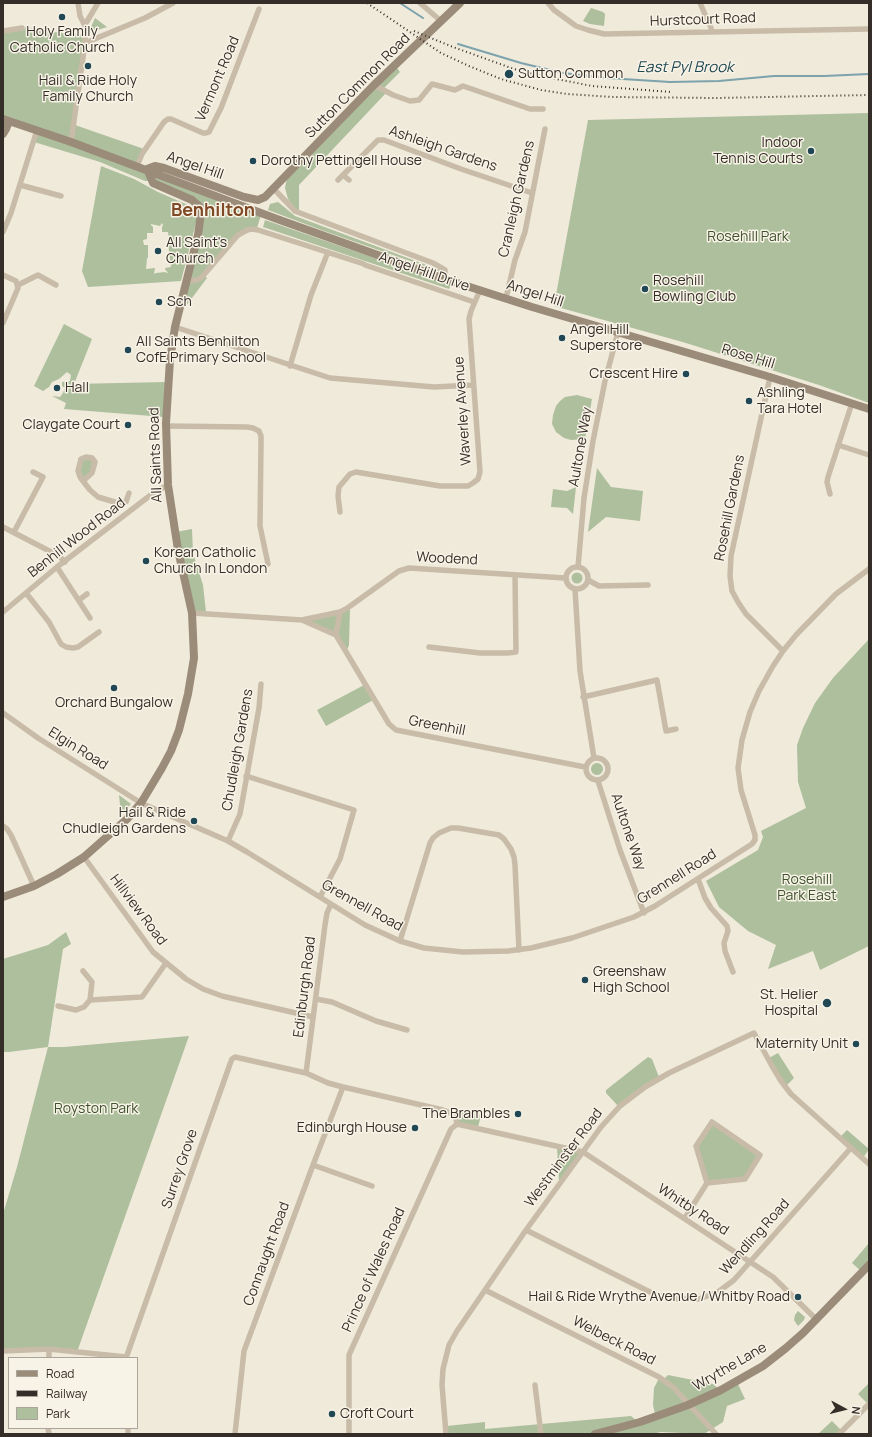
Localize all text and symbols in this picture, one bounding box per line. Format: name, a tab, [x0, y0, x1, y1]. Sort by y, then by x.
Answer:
street label: Hurstcourt Road	[650, 10, 756, 30]
marker: Holy Family Catholic Church	[57, 12, 67, 22]
place label: Holy Family Catholic Church	[10, 24, 114, 56]
street label: Sutton Common Road	[302, 30, 414, 142]
street label: Vermont Road	[193, 34, 243, 124]
water label: East Pyl Brook	[637, 59, 733, 77]
marker: Hail & Ride Holy Family Church	[83, 61, 93, 71]
place label: Sutton Common	[518, 66, 623, 82]
marker: Sutton Common	[503, 68, 515, 80]
place label: Hail & Ride Holy Family Church	[39, 73, 137, 106]
street label: Ashleigh Gardens	[387, 123, 499, 175]
place label: Indoor Tennis Courts	[713, 135, 803, 168]
street label: Cranleigh Gardens	[495, 139, 539, 259]
marker: Indoor Tennis Courts	[806, 146, 816, 156]
street label: Angel Hill	[164, 148, 226, 184]
place label: Dorothy Pettingell House	[261, 153, 422, 169]
marker: Dorothy Pettingell House	[248, 156, 258, 166]
district label: Benhilton	[171, 200, 255, 222]
park label: Rosehill Park	[707, 229, 789, 245]
place label: All Saint's Church	[166, 235, 227, 268]
marker: All Saint's Church	[153, 246, 163, 256]
street label: Angel Hill Drive	[377, 249, 471, 295]
place label: Rosehill Bowling Club	[653, 273, 736, 306]
street label: Angel Hill	[504, 277, 566, 311]
marker: Rosehill Bowling Club	[640, 284, 650, 294]
place label: Sch	[167, 294, 192, 310]
marker: Sch	[154, 297, 164, 307]
place label: Angel Hill Superstore	[570, 322, 642, 354]
marker: Angel Hill Superstore	[557, 333, 567, 343]
place label: All Saints Benhilton CofE Primary School	[136, 334, 266, 366]
street label: Rose Hill	[719, 341, 777, 373]
marker: All Saints Benhilton CofE Primary School	[123, 345, 133, 355]
street label: Waverley Avenue	[451, 356, 475, 466]
place label: Crescent Hire	[589, 366, 678, 382]
marker: Crescent Hire	[681, 369, 691, 379]
place label: Hall	[65, 380, 89, 396]
marker: Hall	[52, 383, 62, 393]
place label: Ashling Tara Hotel	[757, 385, 822, 418]
marker: Ashling Tara Hotel	[744, 396, 754, 406]
street label: Aultone Way	[566, 406, 596, 488]
street label: All Saints Road	[146, 407, 166, 503]
place label: Claygate Court	[23, 417, 120, 433]
marker: Claygate Court	[123, 420, 133, 430]
street label: Rosehill Gardens	[711, 453, 749, 563]
street label: Benhill Wood Road	[25, 495, 129, 581]
place label: Korean Catholic Church In London	[154, 545, 267, 578]
street label: Woodend	[416, 549, 478, 569]
marker: Korean Catholic Church In London	[141, 556, 151, 566]
marker: Orchard Bungalow	[109, 683, 119, 693]
street label: Chudleigh Gardens	[219, 688, 257, 812]
place label: Orchard Bungalow	[55, 695, 173, 711]
street label: Greenhill	[407, 712, 467, 740]
street label: Elgin Road	[45, 724, 111, 774]
street label: Aultone Way	[607, 791, 649, 873]
place label: Hail & Ride Chudleigh Gardens	[62, 805, 186, 838]
marker: Hail & Ride Chudleigh Gardens	[189, 816, 199, 826]
street label: Grennell Road	[634, 846, 720, 908]
street label: Hillview Road	[106, 871, 170, 949]
park label: Rosehill Park East	[777, 872, 837, 904]
street label: Grennell Road	[319, 877, 405, 935]
street label: Edinburgh Road	[290, 935, 320, 1039]
place label: Greenshaw High School	[593, 964, 670, 996]
marker: Greenshaw High School	[580, 975, 590, 985]
place label: St. Helier Hospital	[760, 987, 818, 1020]
marker: St. Helier Hospital	[821, 997, 833, 1009]
place label: Maternity Unit	[756, 1036, 848, 1052]
marker: Maternity Unit	[851, 1039, 861, 1049]
park label: Royston Park	[54, 1101, 138, 1117]
place label: The Brambles	[422, 1106, 510, 1122]
street label: Westminster Road	[522, 1106, 606, 1210]
marker: The Brambles	[513, 1109, 523, 1119]
place label: Edinburgh House	[297, 1120, 407, 1136]
marker: Edinburgh House	[410, 1123, 420, 1133]
street label: Surrey Grove	[159, 1127, 201, 1211]
street label: Whitby Road	[654, 1181, 732, 1239]
street label: Wendling Road	[717, 1196, 793, 1278]
street label: Connaught Road	[240, 1200, 294, 1308]
street label: Prince of Wales Road	[339, 1205, 409, 1335]
place label: Hail & Ride Wrythe Avenue / Whitby Road	[529, 1289, 790, 1305]
marker: Hail & Ride Wrythe Avenue / Whitby Road	[793, 1292, 803, 1302]
street label: Welbeck Road	[570, 1313, 658, 1369]
street label: Wrythe Lane	[690, 1339, 770, 1395]
legend	[8, 1357, 138, 1429]
text: Road	[46, 1365, 74, 1382]
text: Railway	[46, 1385, 87, 1402]
north arrow	[824, 1389, 864, 1429]
text: Park	[46, 1405, 70, 1422]
place label: Croft Court	[340, 1406, 414, 1422]
text: N	[848, 1406, 864, 1415]
marker: Croft Court	[327, 1409, 337, 1419]

